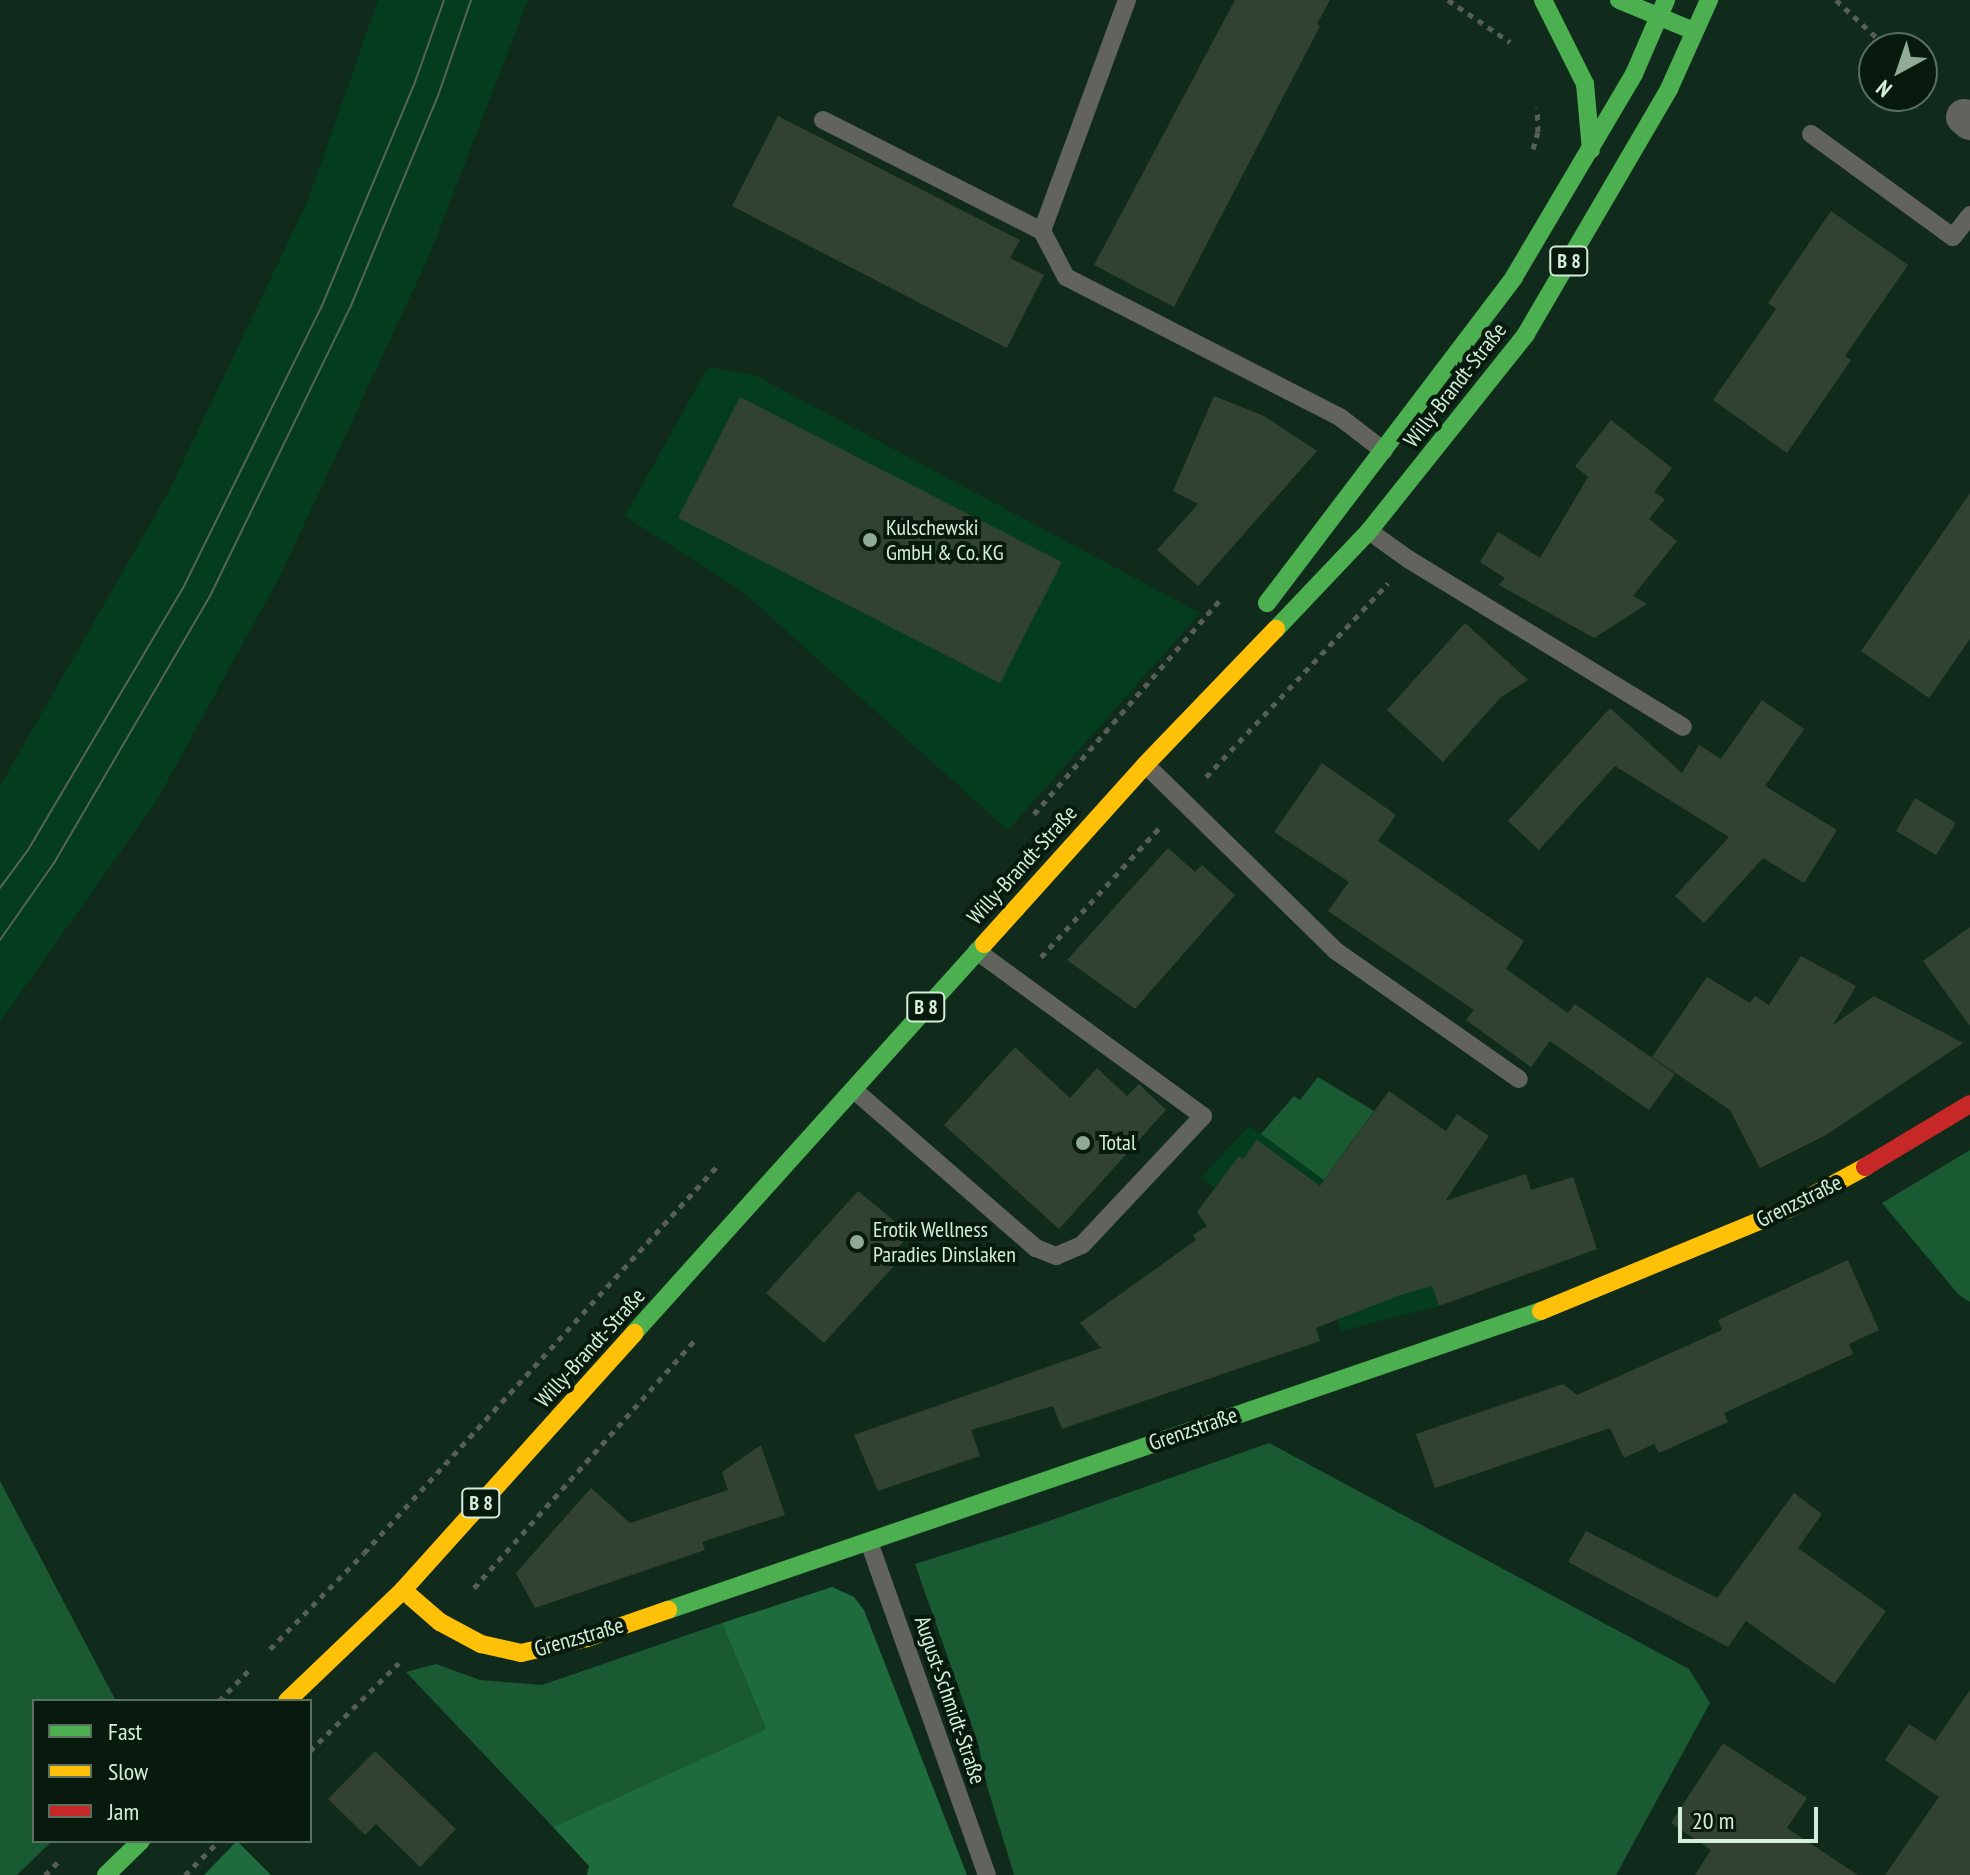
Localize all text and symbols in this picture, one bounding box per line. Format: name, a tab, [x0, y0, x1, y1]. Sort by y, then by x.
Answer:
north arrow	[1858, 32, 1938, 112]
text: N	[1870, 74, 1897, 103]
road number: B 8	[1549, 245, 1589, 277]
street label: Willy-Brandt-Straße	[1398, 317, 1512, 453]
place label: Kulschewski GmbH & Co. KG	[886, 514, 1005, 566]
marker: Kulschewski GmbH & Co. KG	[861, 531, 879, 549]
street label: Willy-Brandt-Straße	[962, 800, 1082, 930]
road number: B 8	[906, 991, 946, 1023]
place label: Total	[1099, 1130, 1136, 1156]
marker: Total	[1074, 1134, 1092, 1152]
street label: Grenzstraße	[1752, 1169, 1846, 1233]
place label: Erotik Wellness Paradies Dinslaken	[873, 1216, 1016, 1268]
marker: Erotik Wellness Paradies Dinslaken	[848, 1233, 866, 1251]
street label: Willy-Brandt-Straße	[530, 1283, 650, 1413]
street label: Grenzstraße	[1145, 1402, 1241, 1456]
road number: B 8	[461, 1487, 501, 1519]
street label: Grenzstraße	[531, 1612, 627, 1662]
street label: August-Schmidt-Straße	[909, 1612, 991, 1788]
legend	[32, 1699, 312, 1843]
text: Fast	[108, 1716, 142, 1747]
text: Slow	[108, 1756, 148, 1787]
scale bar	[1682, 1791, 1822, 1841]
text: Jam	[108, 1796, 139, 1827]
text: 20 m	[1692, 1805, 1734, 1836]

